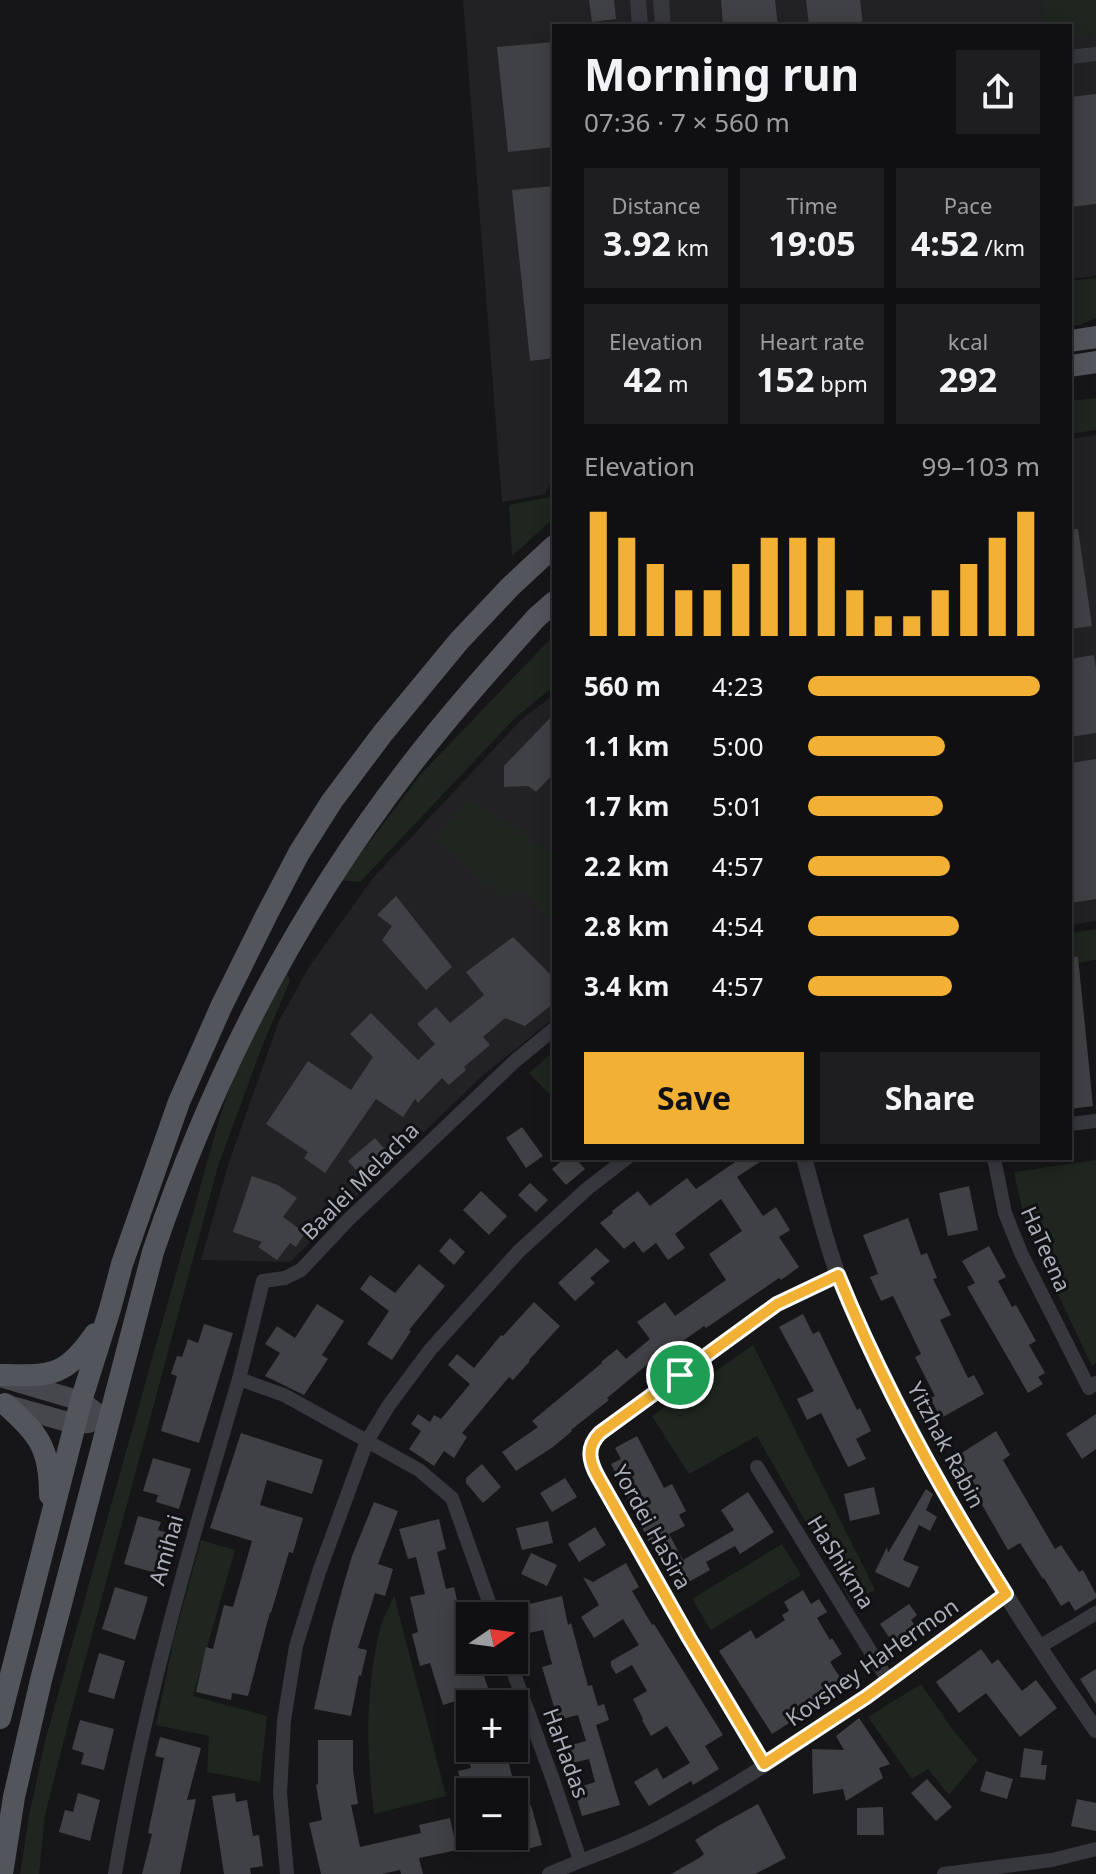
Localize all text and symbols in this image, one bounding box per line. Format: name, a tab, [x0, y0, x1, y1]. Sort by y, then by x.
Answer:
text: Morning run	[584, 44, 859, 104]
button: share	[956, 50, 1040, 134]
text: 07:36 · 7 × 560 m	[584, 104, 790, 140]
text: Distance	[611, 190, 701, 220]
text: Time	[787, 190, 837, 220]
text: Pace	[944, 190, 992, 220]
text: 3.92	[603, 220, 671, 266]
text: 19:05	[768, 220, 856, 266]
text: 4:52	[911, 220, 979, 266]
text: km	[671, 232, 709, 262]
text: /km	[979, 232, 1025, 262]
text: Elevation	[609, 326, 703, 356]
text: Heart rate	[759, 326, 865, 356]
text: kcal	[948, 326, 988, 356]
text: 42	[623, 356, 662, 402]
text: 152	[756, 356, 815, 402]
text: 292	[939, 356, 997, 402]
text: m	[662, 368, 689, 398]
text: bpm	[815, 368, 868, 398]
text: Elevation	[584, 448, 695, 484]
text: 99–103 m	[922, 448, 1040, 484]
text: 560 m	[584, 668, 661, 704]
text: 4:23	[712, 668, 764, 704]
text: 1.1 km	[584, 728, 669, 764]
text: 5:00	[712, 728, 764, 764]
text: 1.7 km	[584, 788, 669, 824]
text: 5:01	[712, 788, 764, 824]
text: 2.2 km	[584, 848, 669, 884]
text: 4:57	[712, 848, 764, 884]
text: 2.8 km	[584, 908, 669, 944]
text: 4:54	[712, 908, 764, 944]
text: 3.4 km	[584, 968, 669, 1004]
text: 4:57	[712, 968, 764, 1004]
button: Save	[584, 1052, 804, 1144]
button: Share	[820, 1052, 1040, 1144]
street label: Baalei Melacha	[294, 1115, 425, 1246]
street label: HaTeena	[1015, 1201, 1079, 1296]
pin	[646, 1341, 714, 1409]
icon: arrive	[658, 1353, 702, 1397]
street label: Yitzhak Rabin	[901, 1376, 993, 1513]
street label: Yordei HaSira	[606, 1459, 699, 1594]
street label: HaShikma	[801, 1509, 882, 1614]
street label: Amihai	[141, 1511, 189, 1588]
street label: Kovshey HaHermon	[779, 1590, 964, 1732]
north arrow	[456, 1602, 528, 1674]
map controls	[456, 1602, 528, 1850]
button: +	[456, 1690, 528, 1762]
street label: HaHadas	[537, 1704, 597, 1802]
button: −	[456, 1778, 528, 1850]

